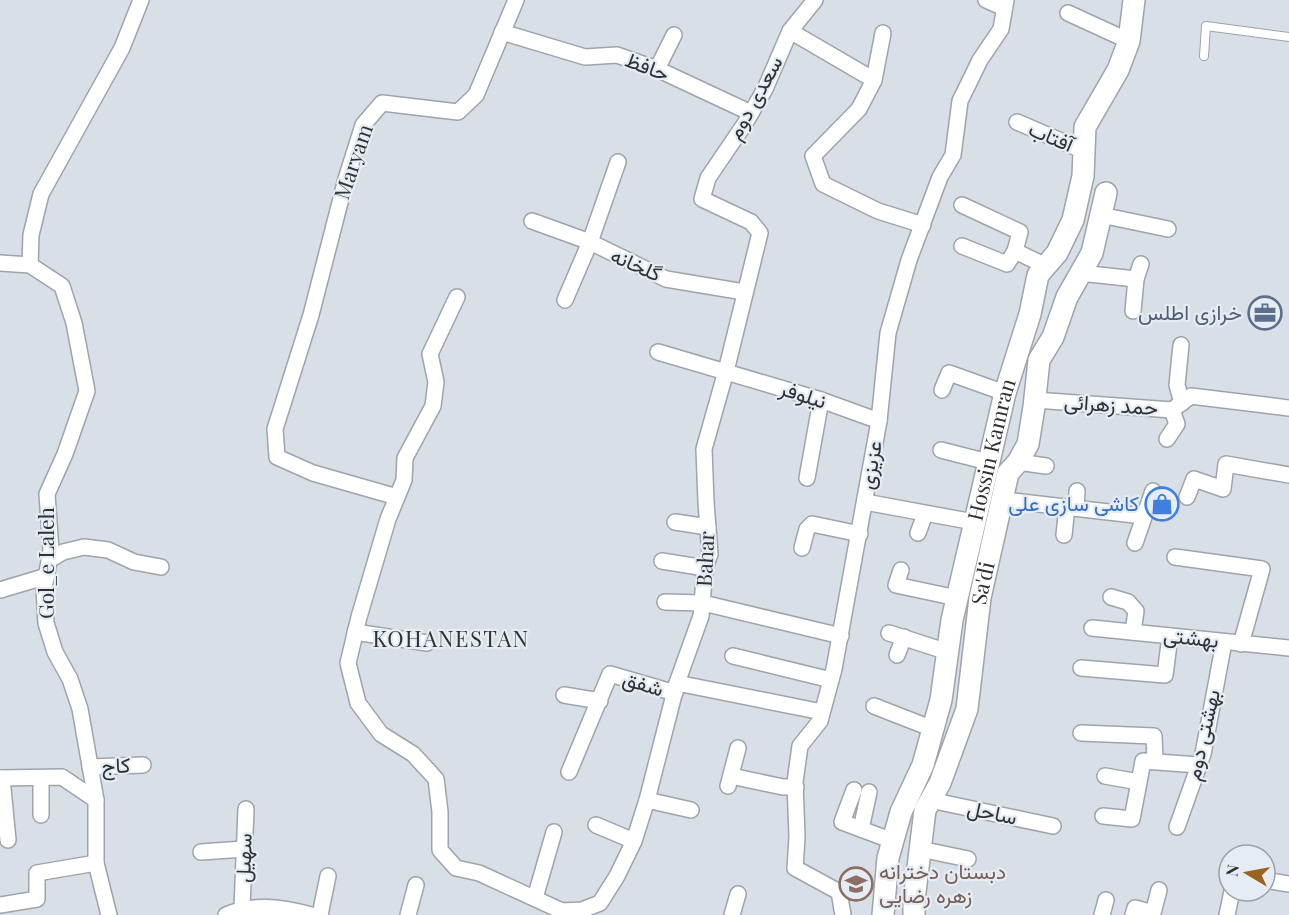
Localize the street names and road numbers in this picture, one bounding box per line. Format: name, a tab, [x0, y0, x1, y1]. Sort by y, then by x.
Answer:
street label: حافظ	[622, 44, 674, 86]
street label: سعدی دوم	[719, 50, 789, 145]
street label: آفتاب	[1025, 113, 1081, 158]
street label: Maryam	[326, 120, 378, 203]
street label: گلخانه	[607, 240, 667, 287]
street label: نیلوفر	[776, 372, 830, 415]
street label: Hossin Kamran	[960, 374, 1021, 523]
street label: حمد زهرائی	[1063, 386, 1159, 421]
street label: عزیزی	[851, 438, 888, 492]
street label: Gol_e Laleh	[31, 506, 59, 619]
street label: Bahar	[689, 530, 719, 587]
street label: Sa'di	[963, 559, 1000, 606]
street label: بهشتی	[1162, 619, 1220, 654]
street label: شفق	[620, 663, 668, 702]
street label: بهشتی دوم	[1177, 686, 1227, 783]
street label: کاج	[101, 750, 131, 780]
street label: ساحل	[965, 792, 1020, 830]
street label: سهیل	[227, 833, 258, 883]

